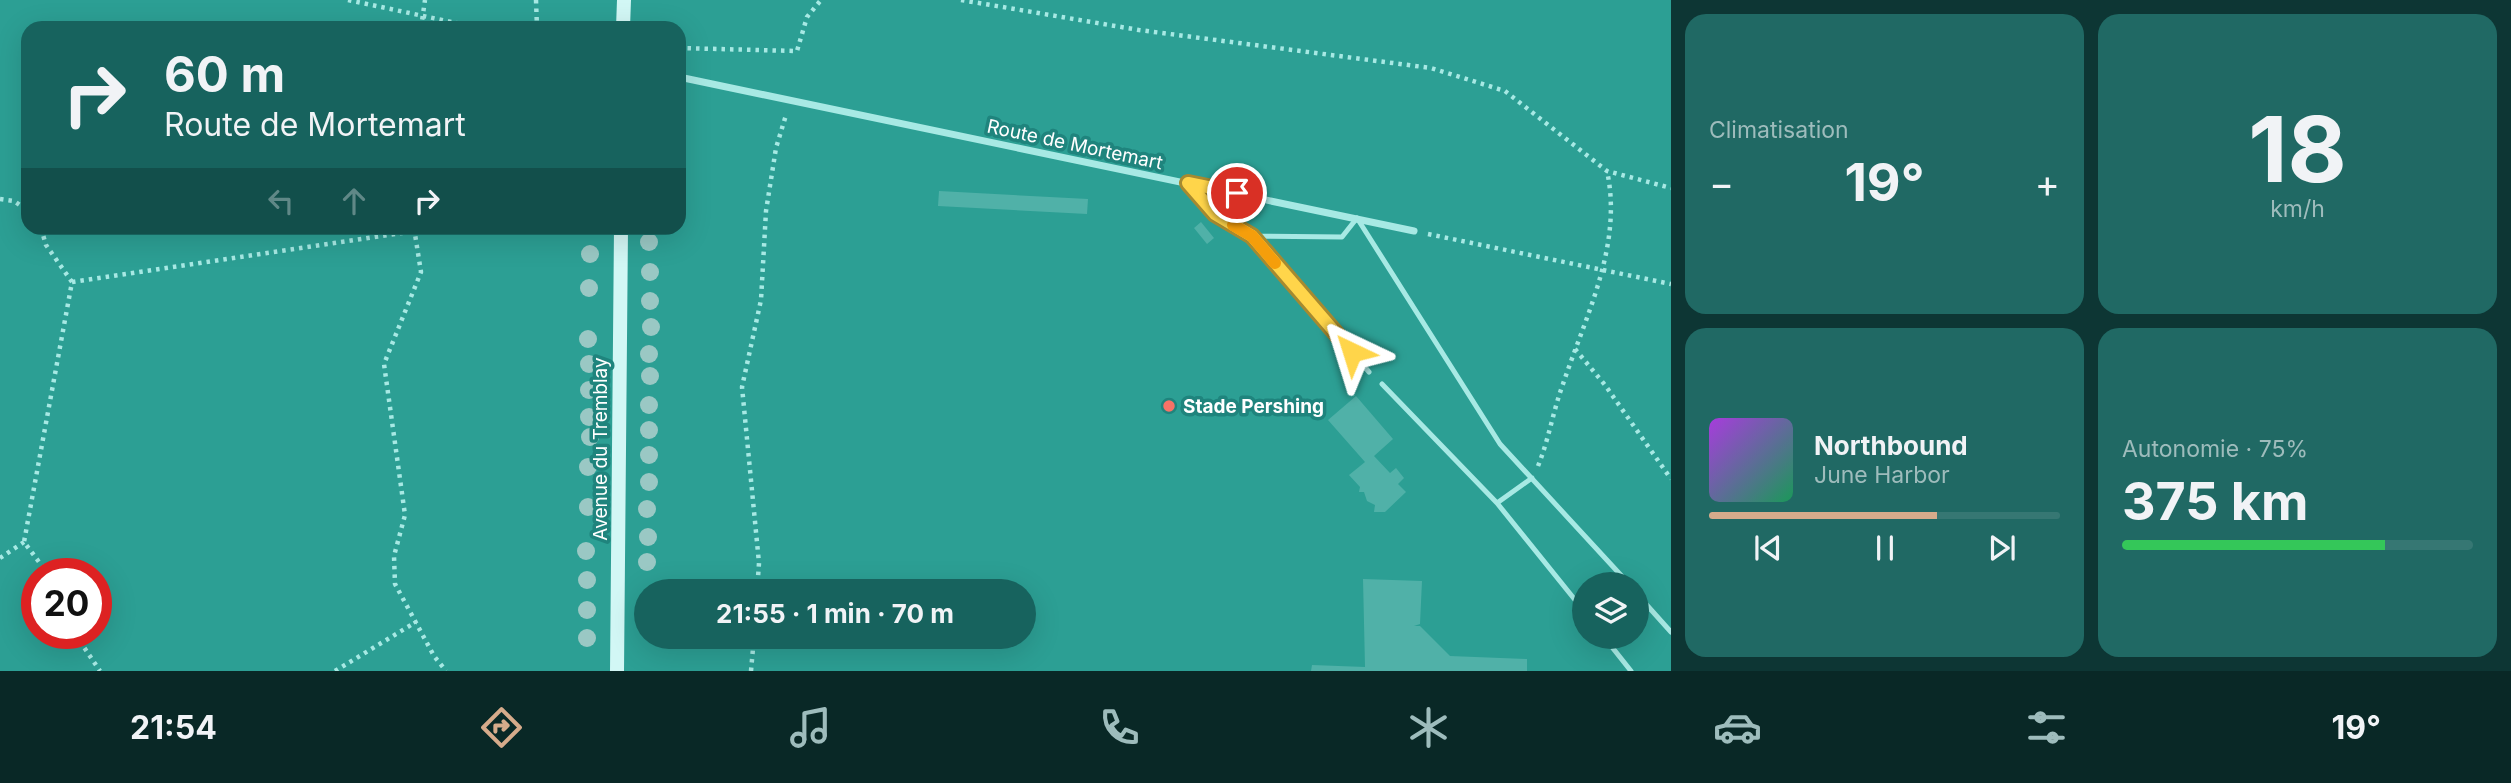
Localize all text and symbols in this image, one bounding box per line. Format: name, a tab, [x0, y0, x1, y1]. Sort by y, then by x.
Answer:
text: 60 m	[164, 45, 285, 104]
icon: right	[49, 49, 140, 140]
text: 18	[2248, 94, 2347, 204]
text: Route de Mortemart	[164, 105, 466, 144]
street label: Route de Mortemart	[985, 115, 1165, 174]
text: Climatisation	[1709, 116, 1849, 144]
text: 19°	[1844, 151, 1925, 214]
text: −	[1709, 160, 1734, 206]
text: +	[2035, 160, 2060, 206]
pin	[1207, 163, 1267, 223]
icon: arrive	[1218, 174, 1256, 212]
icon: left	[262, 182, 300, 220]
icon: ahead	[335, 182, 373, 220]
icon: right	[408, 182, 446, 220]
text: km/h	[2270, 195, 2325, 223]
position arrow	[1315, 315, 1389, 389]
street label: Avenue du Tremblay	[589, 357, 612, 541]
place label: Stade Pershing	[1183, 395, 1324, 418]
marker: Stade Pershing	[1161, 398, 1177, 414]
text: Northbound	[1814, 430, 1968, 461]
text: Autonomie · 75%	[2122, 435, 2308, 463]
text: June Harbor	[1814, 461, 1950, 489]
text: 375 km	[2122, 470, 2308, 533]
icon: previous	[1749, 529, 1787, 567]
icon: pause	[1866, 529, 1904, 567]
icon: next	[1983, 529, 2021, 567]
speed limit sign: 20	[21, 558, 112, 649]
map controls	[1572, 572, 1649, 649]
button: layers	[1572, 572, 1649, 649]
text: 21:55 · 1 min · 70 m	[716, 598, 954, 629]
icon: directions	[477, 703, 526, 752]
icon: music	[786, 703, 835, 752]
icon: phone	[1095, 703, 1144, 752]
icon: climate	[1404, 703, 1453, 752]
icon: car	[1713, 703, 1762, 752]
icon: filters	[2022, 703, 2071, 752]
text: 21:54	[130, 708, 217, 747]
text: 19°	[2332, 708, 2381, 747]

